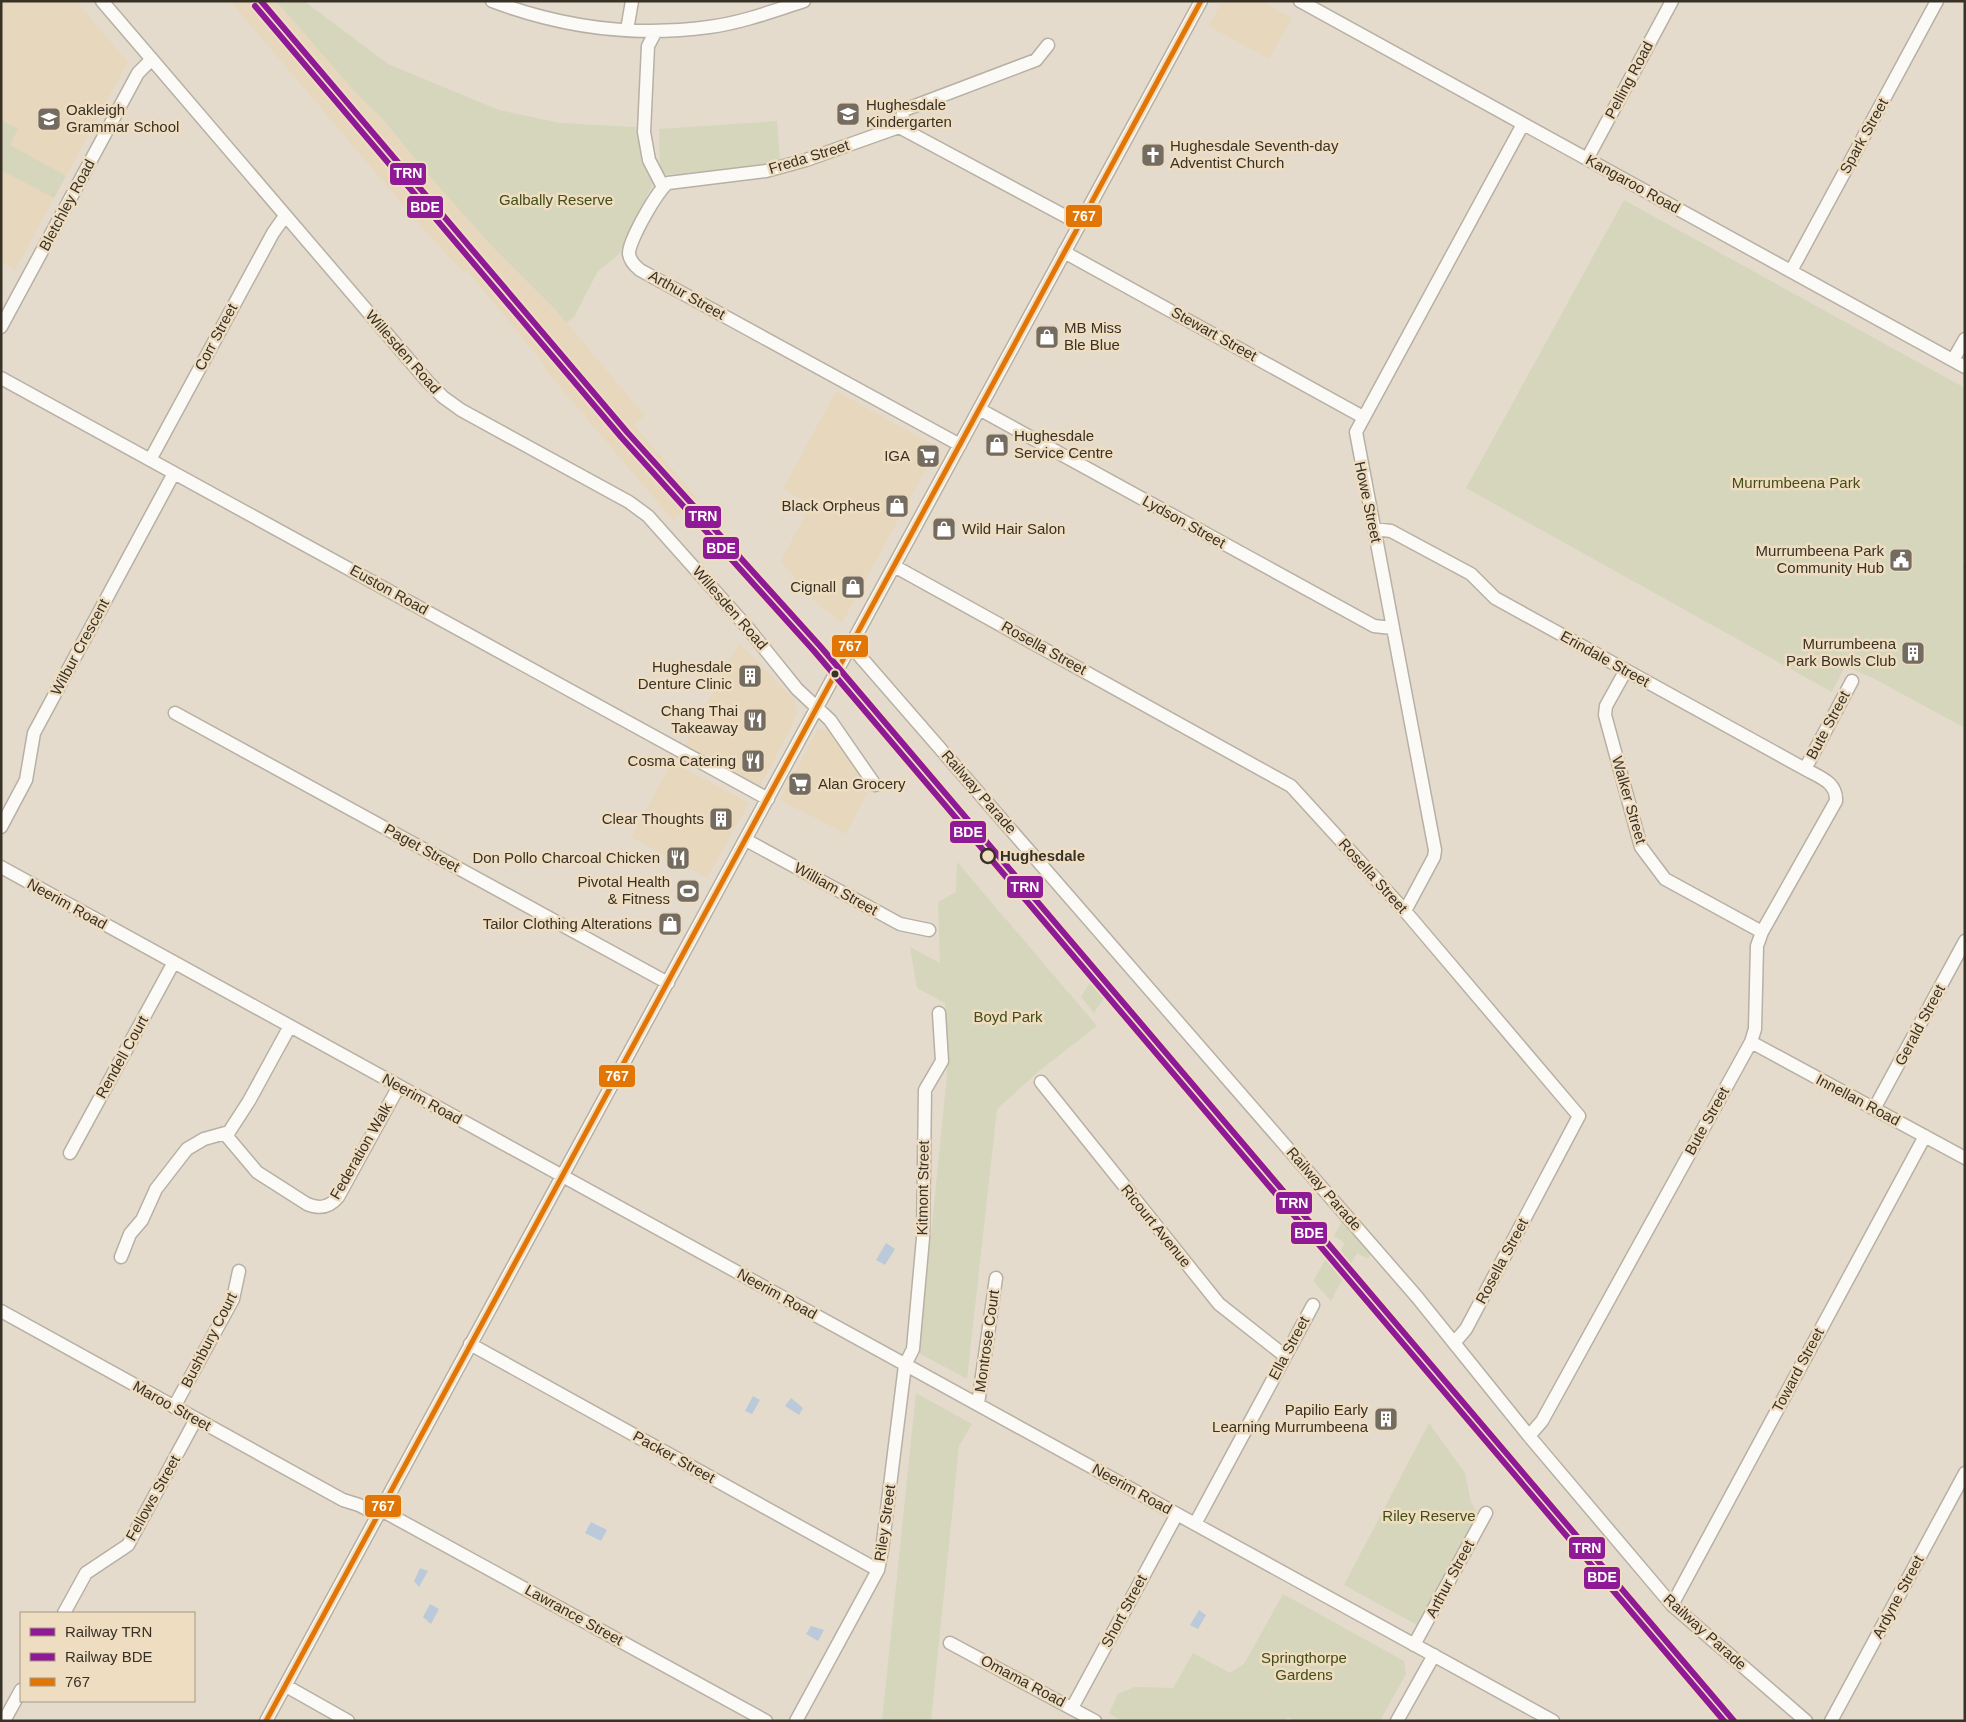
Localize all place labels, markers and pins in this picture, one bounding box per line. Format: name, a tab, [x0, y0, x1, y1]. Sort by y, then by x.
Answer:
place label: Hughesdale Kindergarten	[866, 96, 952, 130]
place label: Oakleigh Grammar School	[66, 101, 179, 135]
school or university icon: Hughesdale Kindergarten	[835, 101, 861, 127]
school or university icon: Oakleigh Grammar School	[36, 106, 62, 132]
place label: Hughesdale Seventh-day Adventist Church	[1170, 137, 1339, 171]
church icon: Hughesdale Seventh-day Adventist Church	[1140, 142, 1166, 168]
place label: MB Miss Ble Blue	[1064, 319, 1122, 353]
shop icon: MB Miss Ble Blue	[1034, 324, 1060, 350]
place label: Hughesdale Service Centre	[1014, 427, 1113, 461]
shop icon: Hughesdale Service Centre	[984, 432, 1010, 458]
supermarket icon: IGA	[915, 443, 941, 469]
place label: IGA	[884, 447, 910, 464]
shop icon: Black Orpheus	[884, 493, 910, 519]
place label: Black Orpheus	[782, 497, 880, 514]
shop icon: Wild Hair Salon	[931, 516, 957, 542]
place label: Wild Hair Salon	[962, 520, 1065, 537]
place label: Murrumbeena Park Community Hub	[1756, 542, 1884, 576]
public building icon: Murrumbeena Park Community Hub	[1888, 547, 1914, 573]
shop icon: Cignall	[840, 574, 866, 600]
place label: Cignall	[790, 578, 836, 595]
place label: Murrumbeena Park Bowls Club	[1786, 635, 1897, 669]
building icon: Murrumbeena Park Bowls Club	[1900, 640, 1926, 666]
place label: Hughesdale Denture Clinic	[638, 658, 732, 692]
building icon: Hughesdale Denture Clinic	[737, 663, 763, 689]
unlabelled marker	[830, 669, 840, 679]
place label: Chang Thai Takeaway	[661, 702, 738, 736]
restaurant icon: Chang Thai Takeaway	[742, 707, 768, 733]
restaurant icon: Cosma Catering	[740, 748, 766, 774]
place label: Cosma Catering	[628, 752, 736, 769]
supermarket icon: Alan Grocery	[787, 771, 813, 797]
place label: Alan Grocery	[818, 775, 906, 792]
building icon: Clear Thoughts	[708, 806, 734, 832]
place label: Clear Thoughts	[602, 810, 704, 827]
restaurant icon: Don Pollo Charcoal Chicken	[665, 845, 691, 871]
place label: Hughesdale	[1000, 847, 1085, 864]
marker: Hughesdale	[980, 848, 996, 864]
place label: Don Pollo Charcoal Chicken	[472, 849, 660, 866]
place label: Pivotal Health & Fitness	[577, 873, 670, 907]
sports icon: Pivotal Health & Fitness	[675, 878, 701, 904]
shop icon: Tailor Clothing Alterations	[657, 911, 683, 937]
place label: Tailor Clothing Alterations	[483, 915, 652, 932]
place label: Papilio Early Learning Murrumbeena	[1212, 1401, 1369, 1435]
building icon: Papilio Early Learning Murrumbeena	[1373, 1406, 1399, 1432]

